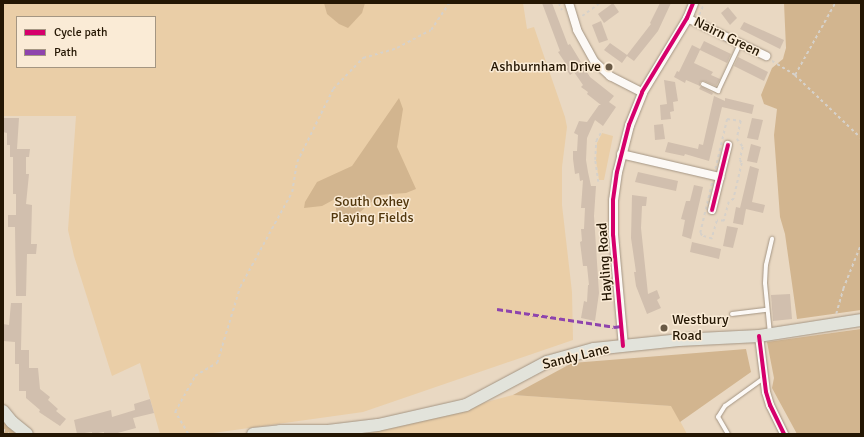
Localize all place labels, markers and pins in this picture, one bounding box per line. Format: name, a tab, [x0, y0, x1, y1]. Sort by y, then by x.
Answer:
place label: Ashburnham Drive	[491, 59, 601, 75]
marker: Ashburnham Drive	[604, 62, 614, 72]
place label: Westbury Road	[672, 312, 728, 344]
marker: Westbury Road	[659, 323, 669, 333]

